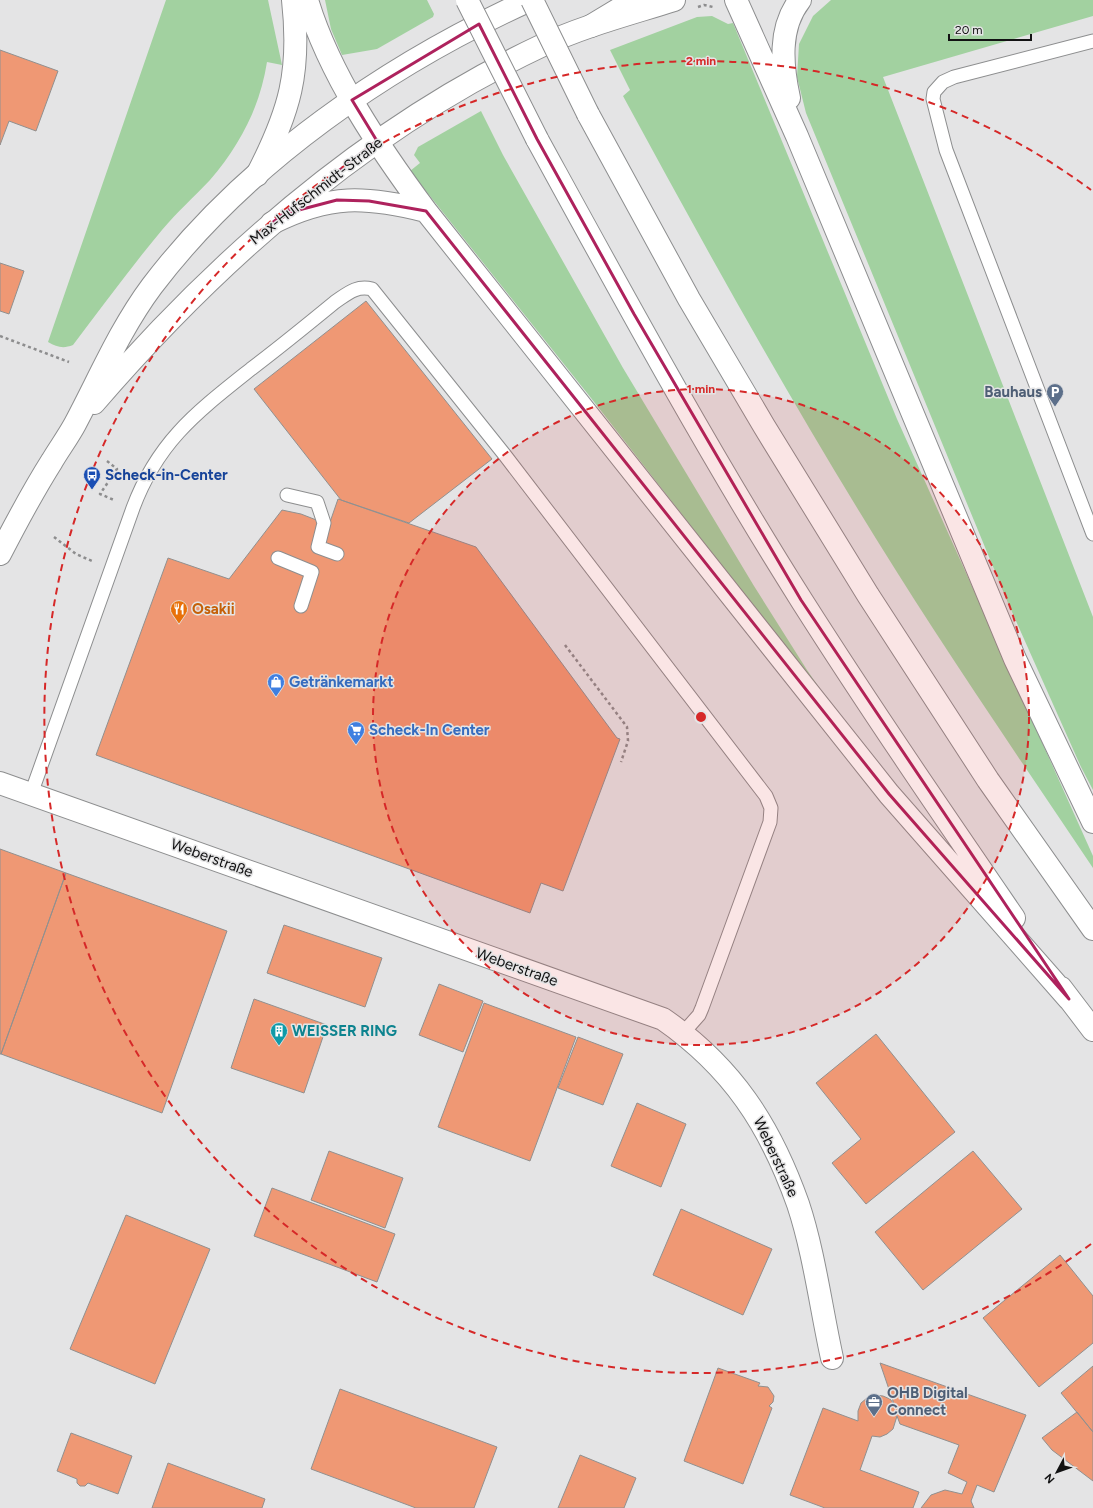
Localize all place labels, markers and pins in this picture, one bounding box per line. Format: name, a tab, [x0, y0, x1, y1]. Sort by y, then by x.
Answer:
parking icon: Bauhaus	[1045, 382, 1065, 407]
place label: Bauhaus	[984, 383, 1042, 401]
bus stop icon: Scheck-in-Center	[82, 465, 102, 490]
place label: Scheck-in-Center	[105, 466, 228, 484]
restaurant icon: Osakii	[169, 599, 189, 624]
place label: Osakii	[192, 600, 235, 618]
shop icon: Getränkemarkt	[266, 672, 286, 697]
place label: Getränkemarkt	[289, 673, 393, 691]
centre of rings	[694, 710, 708, 724]
supermarket icon: Scheck-In Center	[346, 720, 366, 745]
place label: Scheck-In Center	[369, 721, 490, 739]
building icon: WEISSER RING	[269, 1021, 289, 1046]
place label: WEISSER RING	[292, 1022, 397, 1040]
place label: OHB Digital Connect	[887, 1384, 968, 1419]
office icon: OHB Digital Connect	[864, 1392, 884, 1417]

